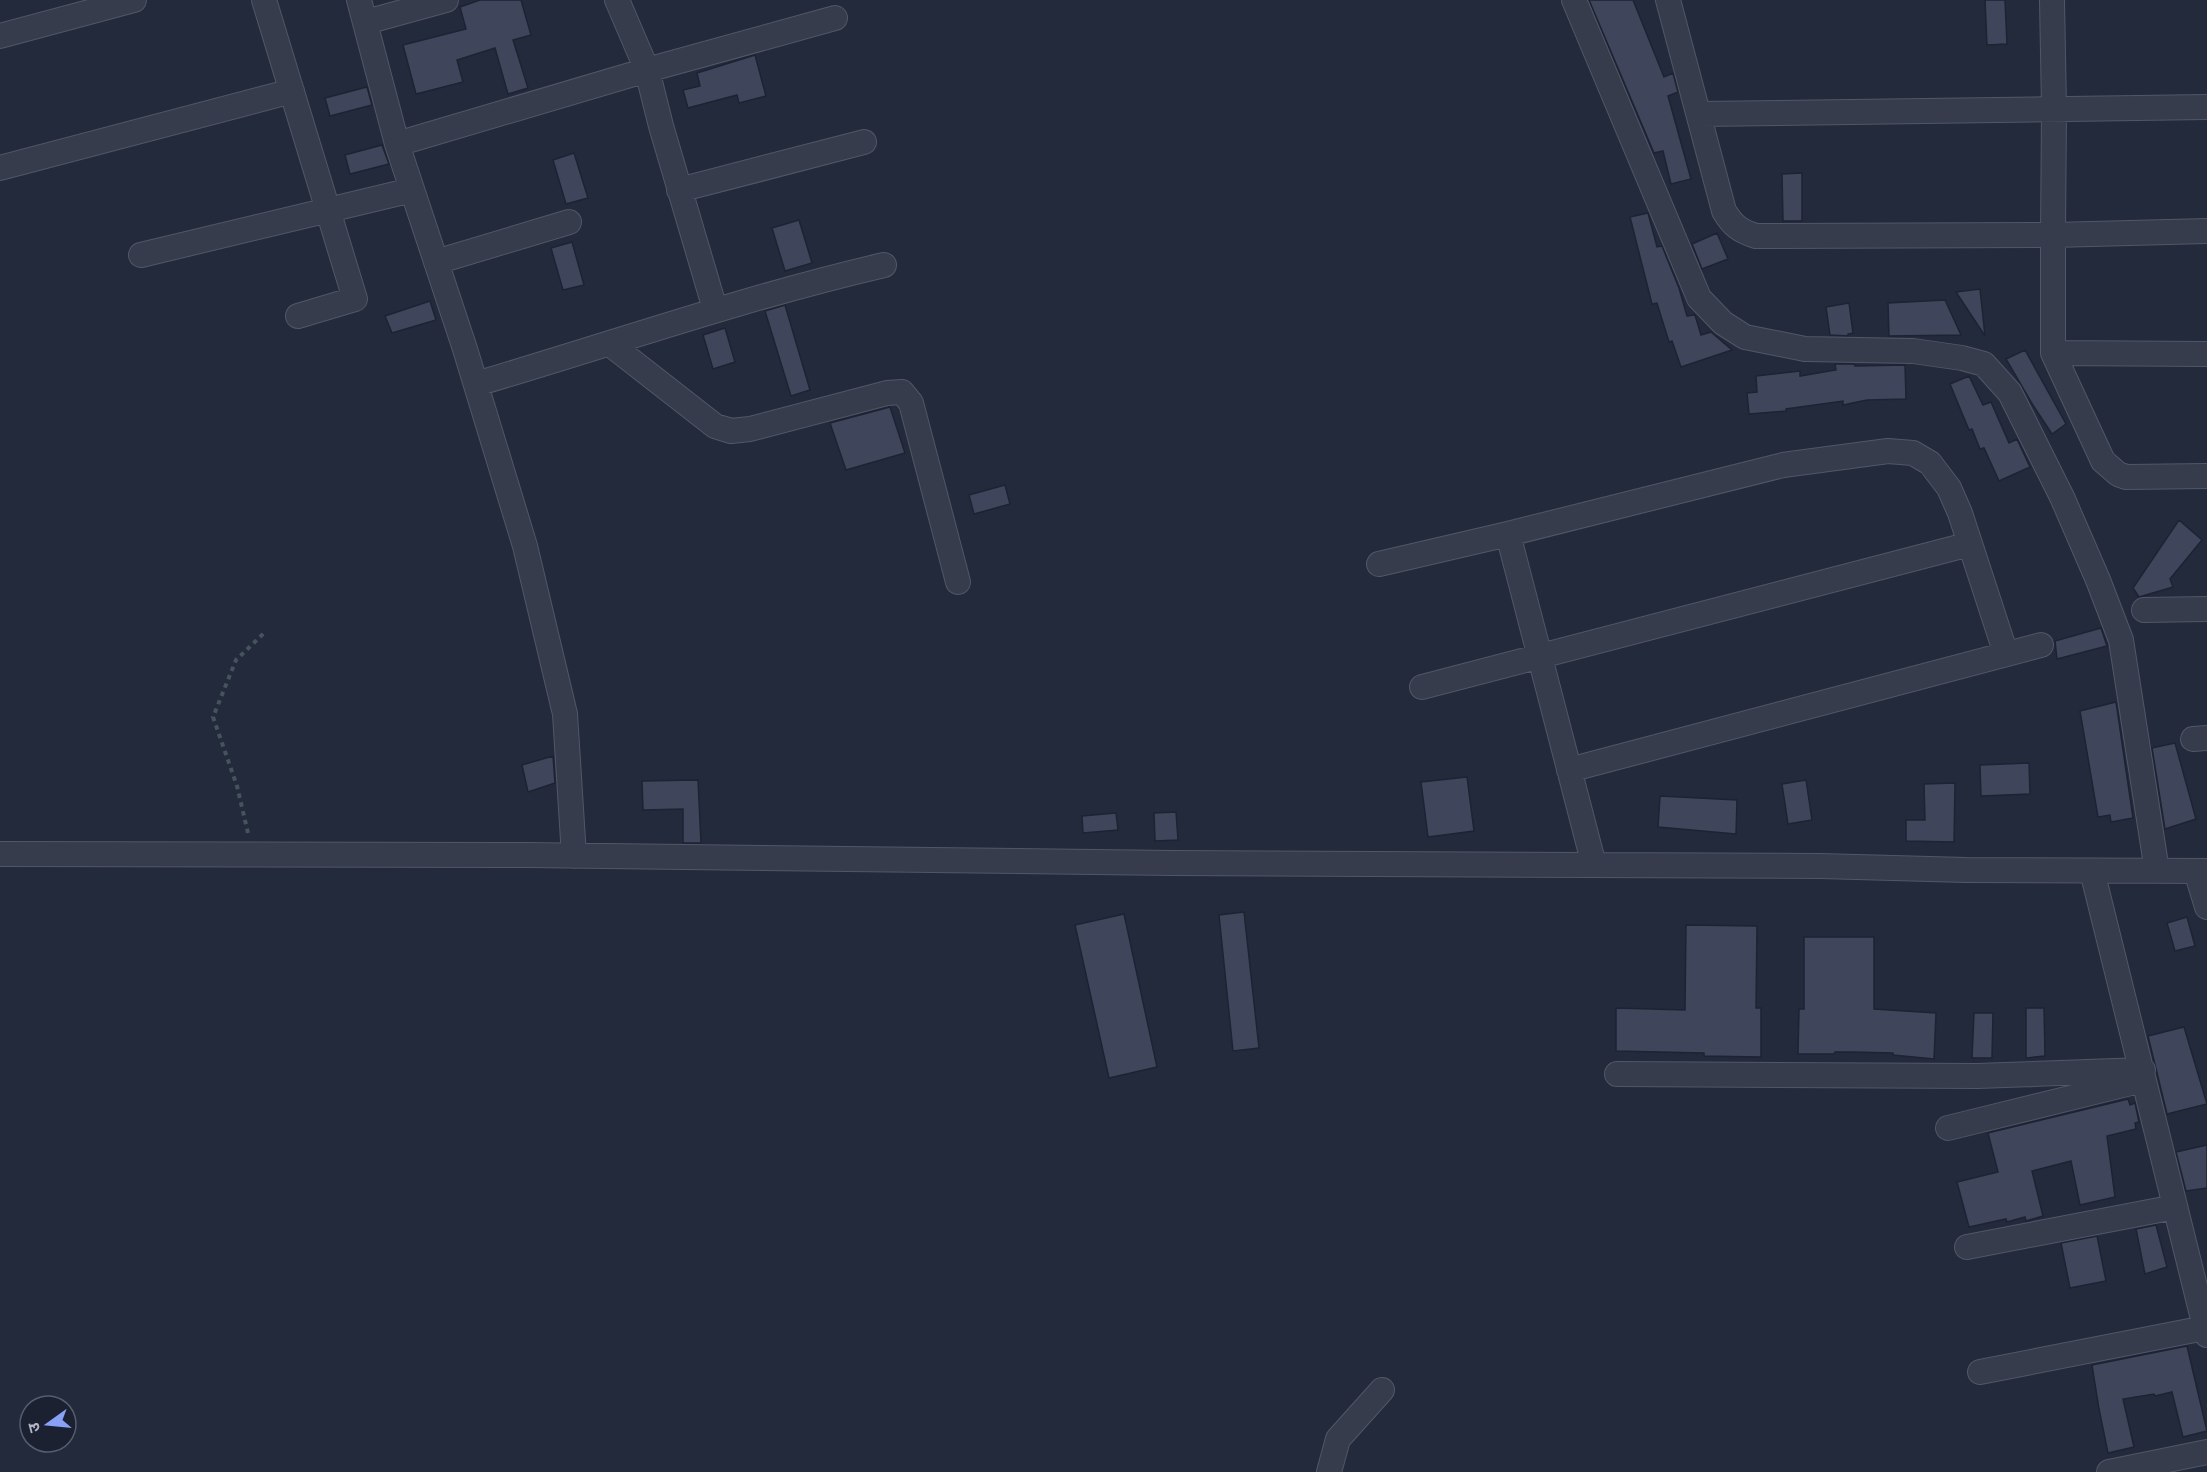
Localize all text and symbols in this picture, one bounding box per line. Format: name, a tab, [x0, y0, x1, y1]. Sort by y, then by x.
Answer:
north arrow	[18, 1394, 78, 1454]
text: उ	[23, 1420, 44, 1435]

